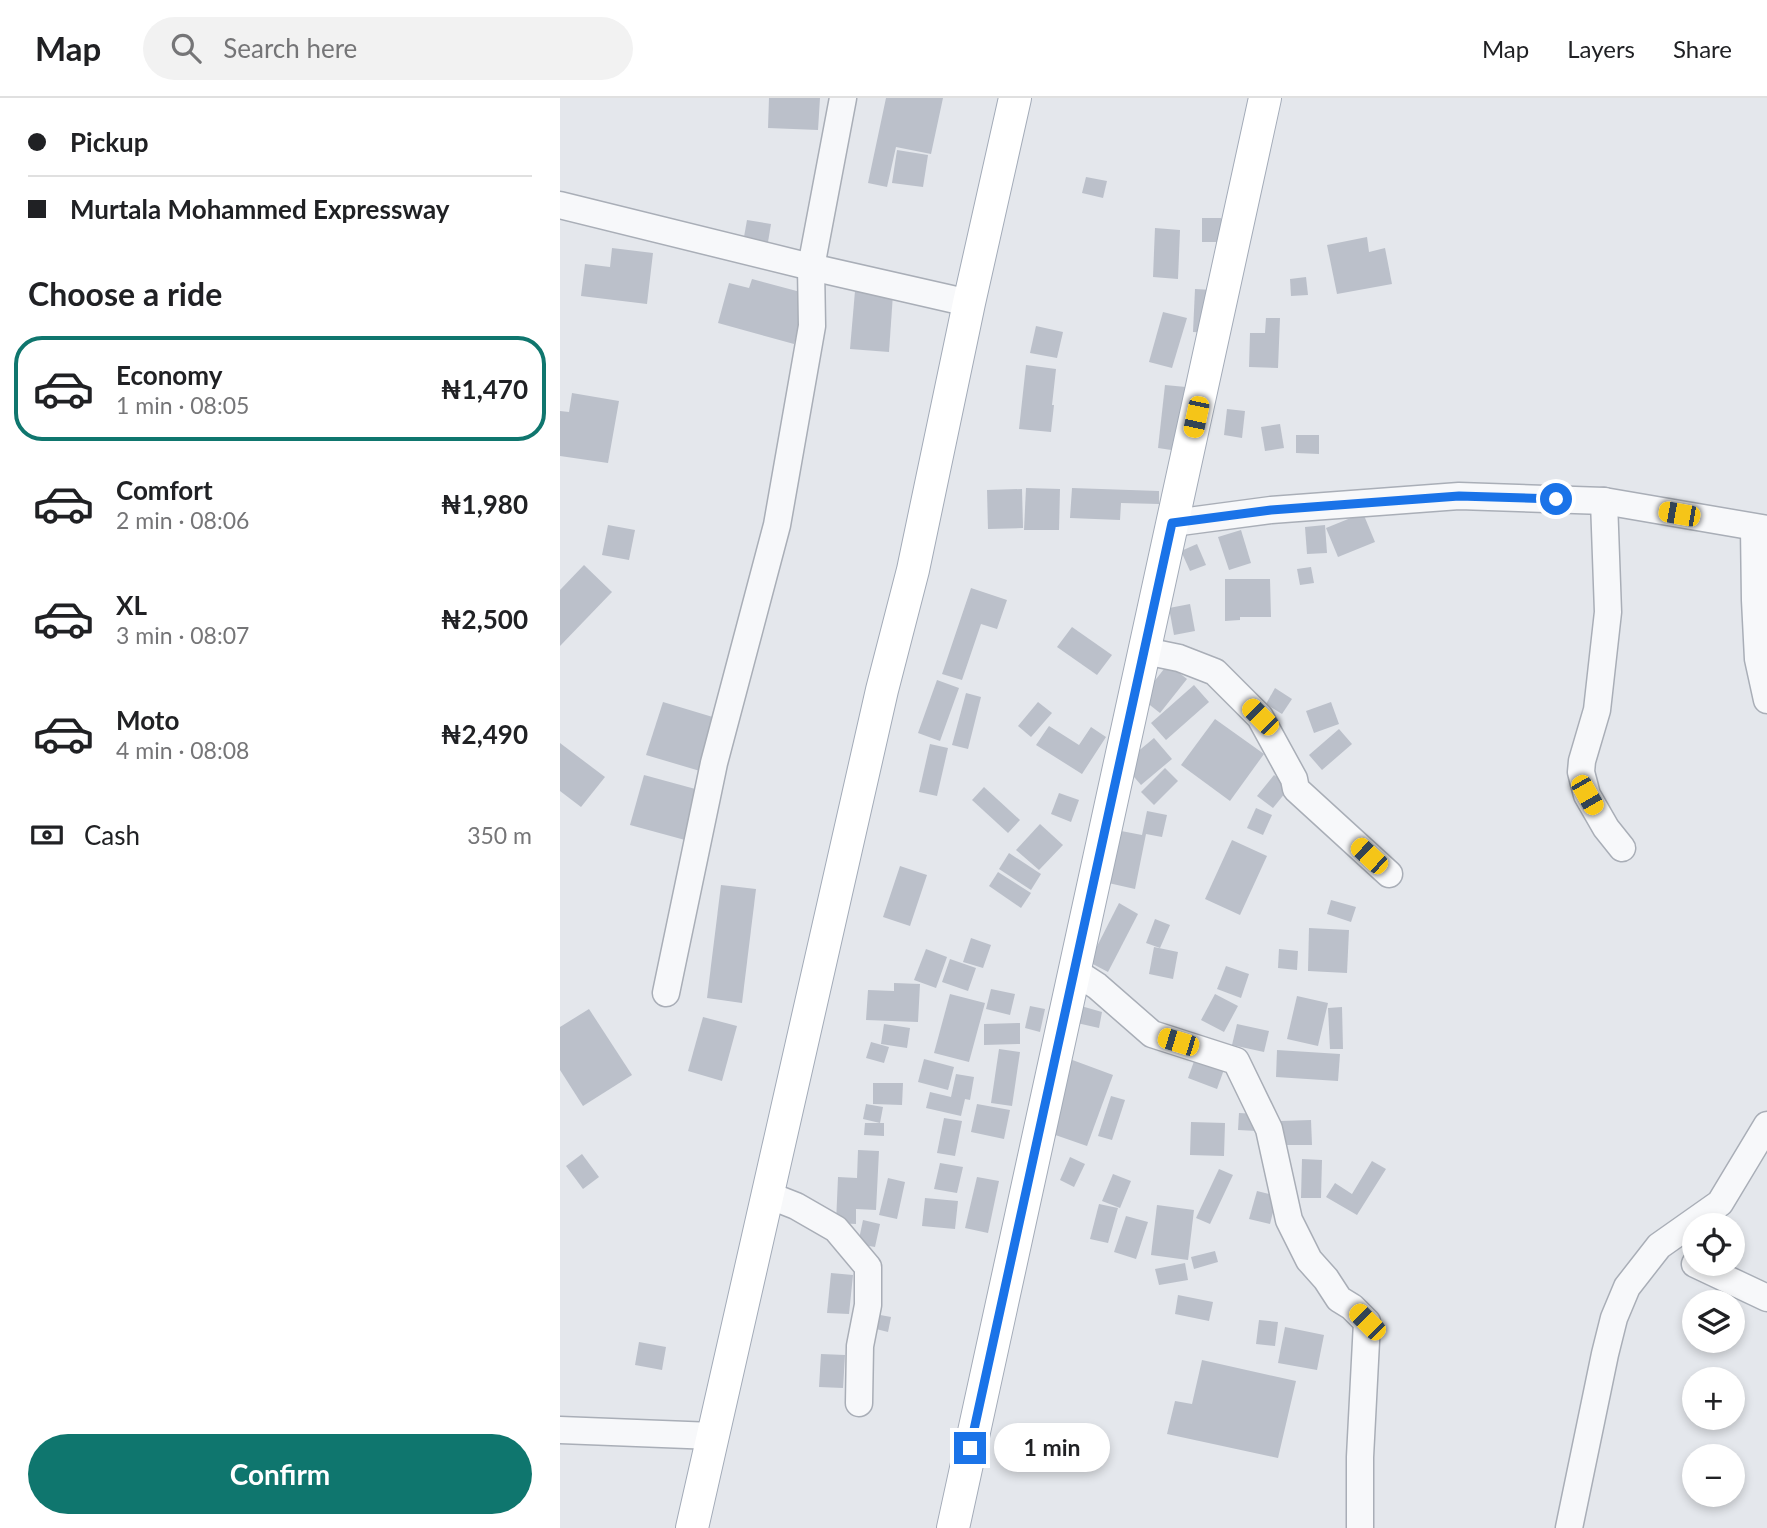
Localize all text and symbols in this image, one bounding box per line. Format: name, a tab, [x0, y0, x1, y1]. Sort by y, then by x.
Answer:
search box	[143, 17, 633, 80]
text: Map	[35, 28, 101, 68]
icon: search	[167, 29, 205, 67]
text: Search here	[223, 32, 357, 64]
text: Map	[1482, 34, 1529, 63]
text: Layers	[1567, 34, 1635, 63]
text: Share	[1673, 34, 1732, 63]
text: Pickup	[70, 126, 149, 158]
text: Murtala Mohammed Expressway	[70, 193, 450, 225]
text: Choose a ride	[28, 274, 222, 313]
icon: car	[32, 357, 95, 420]
text: Economy	[116, 359, 222, 391]
text: ₦1,470	[441, 373, 528, 405]
text: 1 min · 08:05	[116, 391, 249, 419]
car	[1182, 394, 1211, 440]
icon: car	[32, 472, 95, 535]
text: Comfort	[116, 474, 213, 506]
route start	[1540, 483, 1572, 515]
text: ₦1,980	[441, 488, 528, 520]
car	[1657, 500, 1702, 528]
text: 2 min · 08:06	[116, 506, 249, 534]
icon: car	[32, 587, 95, 650]
text: XL	[116, 589, 147, 621]
text: ₦2,500	[441, 603, 528, 635]
text: 3 min · 08:07	[116, 621, 249, 649]
car	[1238, 695, 1283, 739]
icon: car	[32, 702, 95, 765]
text: Moto	[116, 704, 179, 736]
text: ₦2,490	[441, 718, 528, 750]
text: 4 min · 08:08	[116, 736, 249, 764]
car	[1568, 772, 1607, 818]
icon: cash	[28, 816, 66, 854]
text: Cash	[84, 819, 140, 851]
text: 350 m	[467, 821, 532, 849]
car	[1347, 834, 1392, 878]
car	[1155, 1026, 1202, 1058]
map controls	[1682, 1213, 1745, 1507]
button: locate	[1682, 1213, 1745, 1276]
button: layers	[1682, 1290, 1745, 1353]
car	[1345, 1300, 1390, 1344]
button: +	[1682, 1367, 1745, 1430]
callout: 1 min	[994, 1424, 1110, 1472]
route end	[954, 1432, 986, 1464]
text: 1 min	[1023, 1433, 1081, 1461]
button: Confirm	[28, 1434, 532, 1514]
button: −	[1682, 1444, 1745, 1507]

